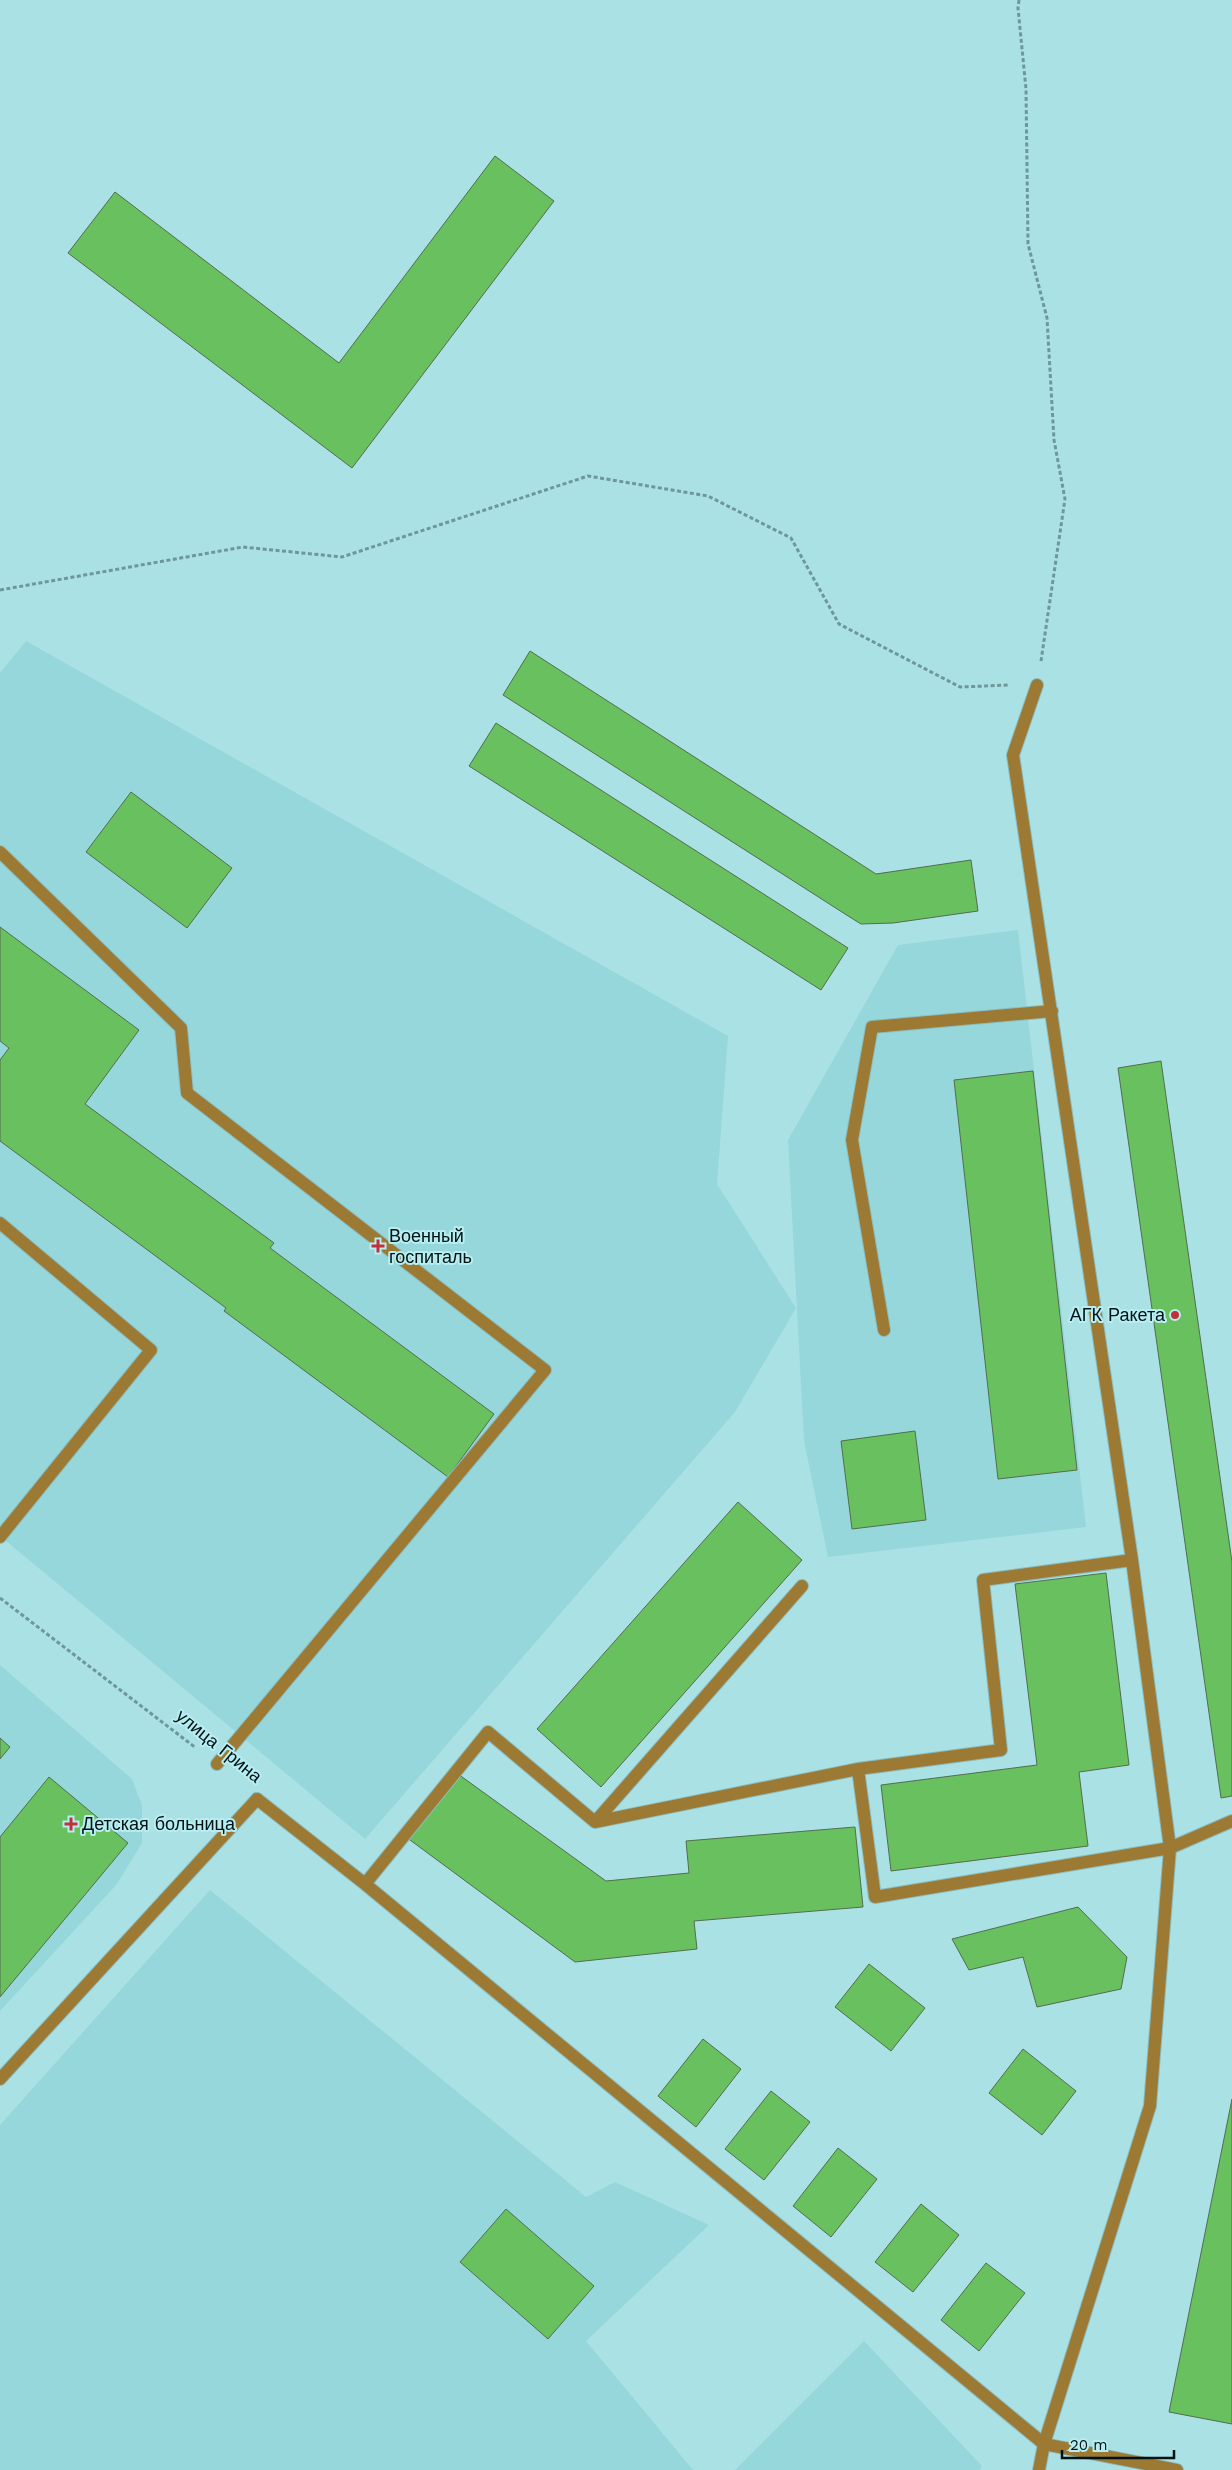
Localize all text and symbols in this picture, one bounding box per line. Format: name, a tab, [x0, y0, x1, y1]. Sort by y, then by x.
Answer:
place label: Военный госпиталь	[389, 1225, 472, 1267]
marker: Военный госпиталь	[371, 1239, 385, 1253]
place label: АГК Ракета	[1070, 1304, 1166, 1325]
marker: АГК Ракета	[1169, 1309, 1181, 1321]
street label: улица Грина	[172, 1705, 267, 1787]
place label: Детская больница	[82, 1813, 236, 1834]
marker: Детская больница	[64, 1817, 78, 1831]
scale bar	[1062, 2428, 1174, 2460]
text: 20 m	[1070, 2436, 1108, 2454]

